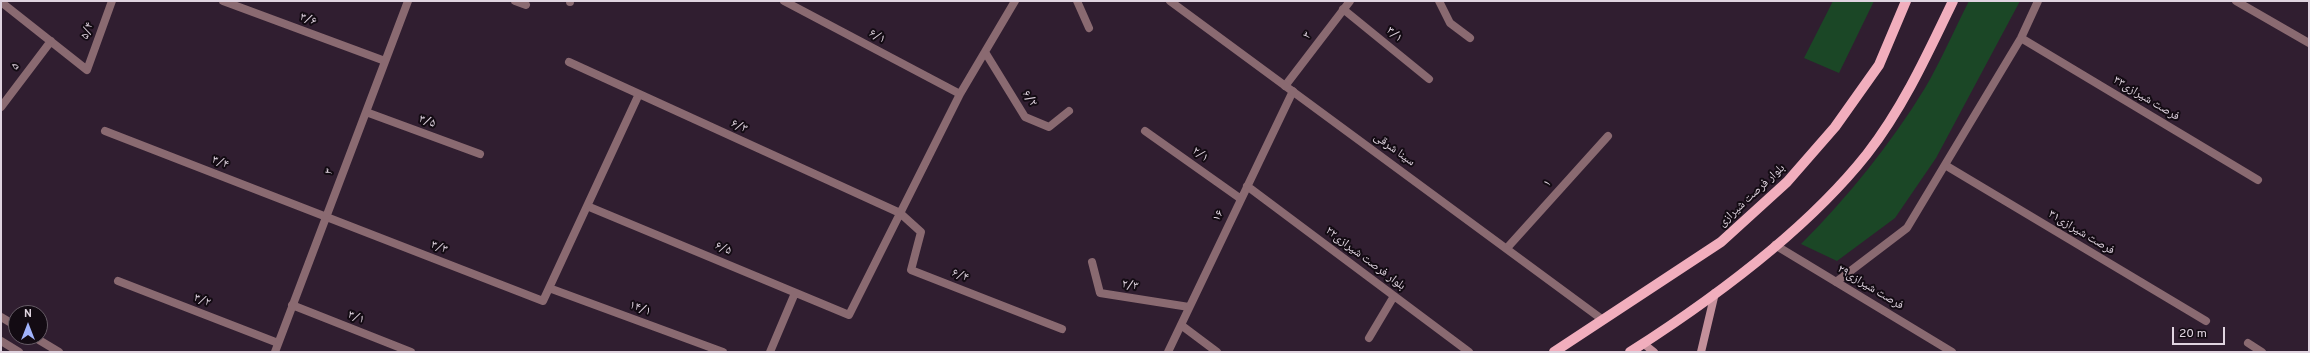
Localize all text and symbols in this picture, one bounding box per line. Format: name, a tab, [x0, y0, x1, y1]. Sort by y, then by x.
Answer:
street label: ۳/۶	[298, 10, 318, 30]
street label: ۵/۴	[78, 21, 98, 41]
street label: ۳/۱	[1383, 24, 1405, 46]
street label: ۶/۱	[866, 27, 888, 47]
street label: ۳	[1301, 30, 1315, 42]
street label: ۵	[9, 61, 23, 73]
street label: فرصت شیرازی۳۳	[2110, 74, 2182, 124]
street label: ۶/۲	[1018, 88, 1040, 110]
street label: ۳/۵	[417, 112, 437, 132]
street label: ۶/۳	[728, 117, 750, 137]
street label: سینا شرقی	[1371, 130, 1417, 170]
street label: ۲/۱	[1189, 144, 1211, 166]
street label: ۳/۴	[210, 153, 230, 173]
street label: بلوار فرصت شیرازی	[1716, 161, 1788, 231]
street label: ۳	[322, 167, 338, 177]
street label: ۱	[1541, 177, 1555, 191]
street label: ۱۶	[1210, 208, 1228, 224]
street label: فرصت شیرازی۳۱	[2045, 208, 2117, 258]
street label: بلوار فرصت شیرازی۲۲	[1322, 224, 1408, 294]
street label: ۳/۳	[429, 238, 449, 258]
street label: ۶/۵	[713, 239, 733, 259]
street label: فرصت شیرازی۲۹	[1834, 263, 1906, 313]
street label: ۶/۴	[950, 266, 970, 286]
street label: ۲/۳	[1121, 278, 1139, 294]
street label: ۳/۲	[192, 291, 212, 311]
street label: ۱۴/۱	[627, 298, 653, 320]
north arrow	[8, 305, 48, 345]
text: N	[24, 307, 32, 321]
street label: ۳/۱	[346, 308, 366, 328]
scale bar	[2174, 319, 2227, 345]
text: 20 m	[2179, 326, 2207, 342]

